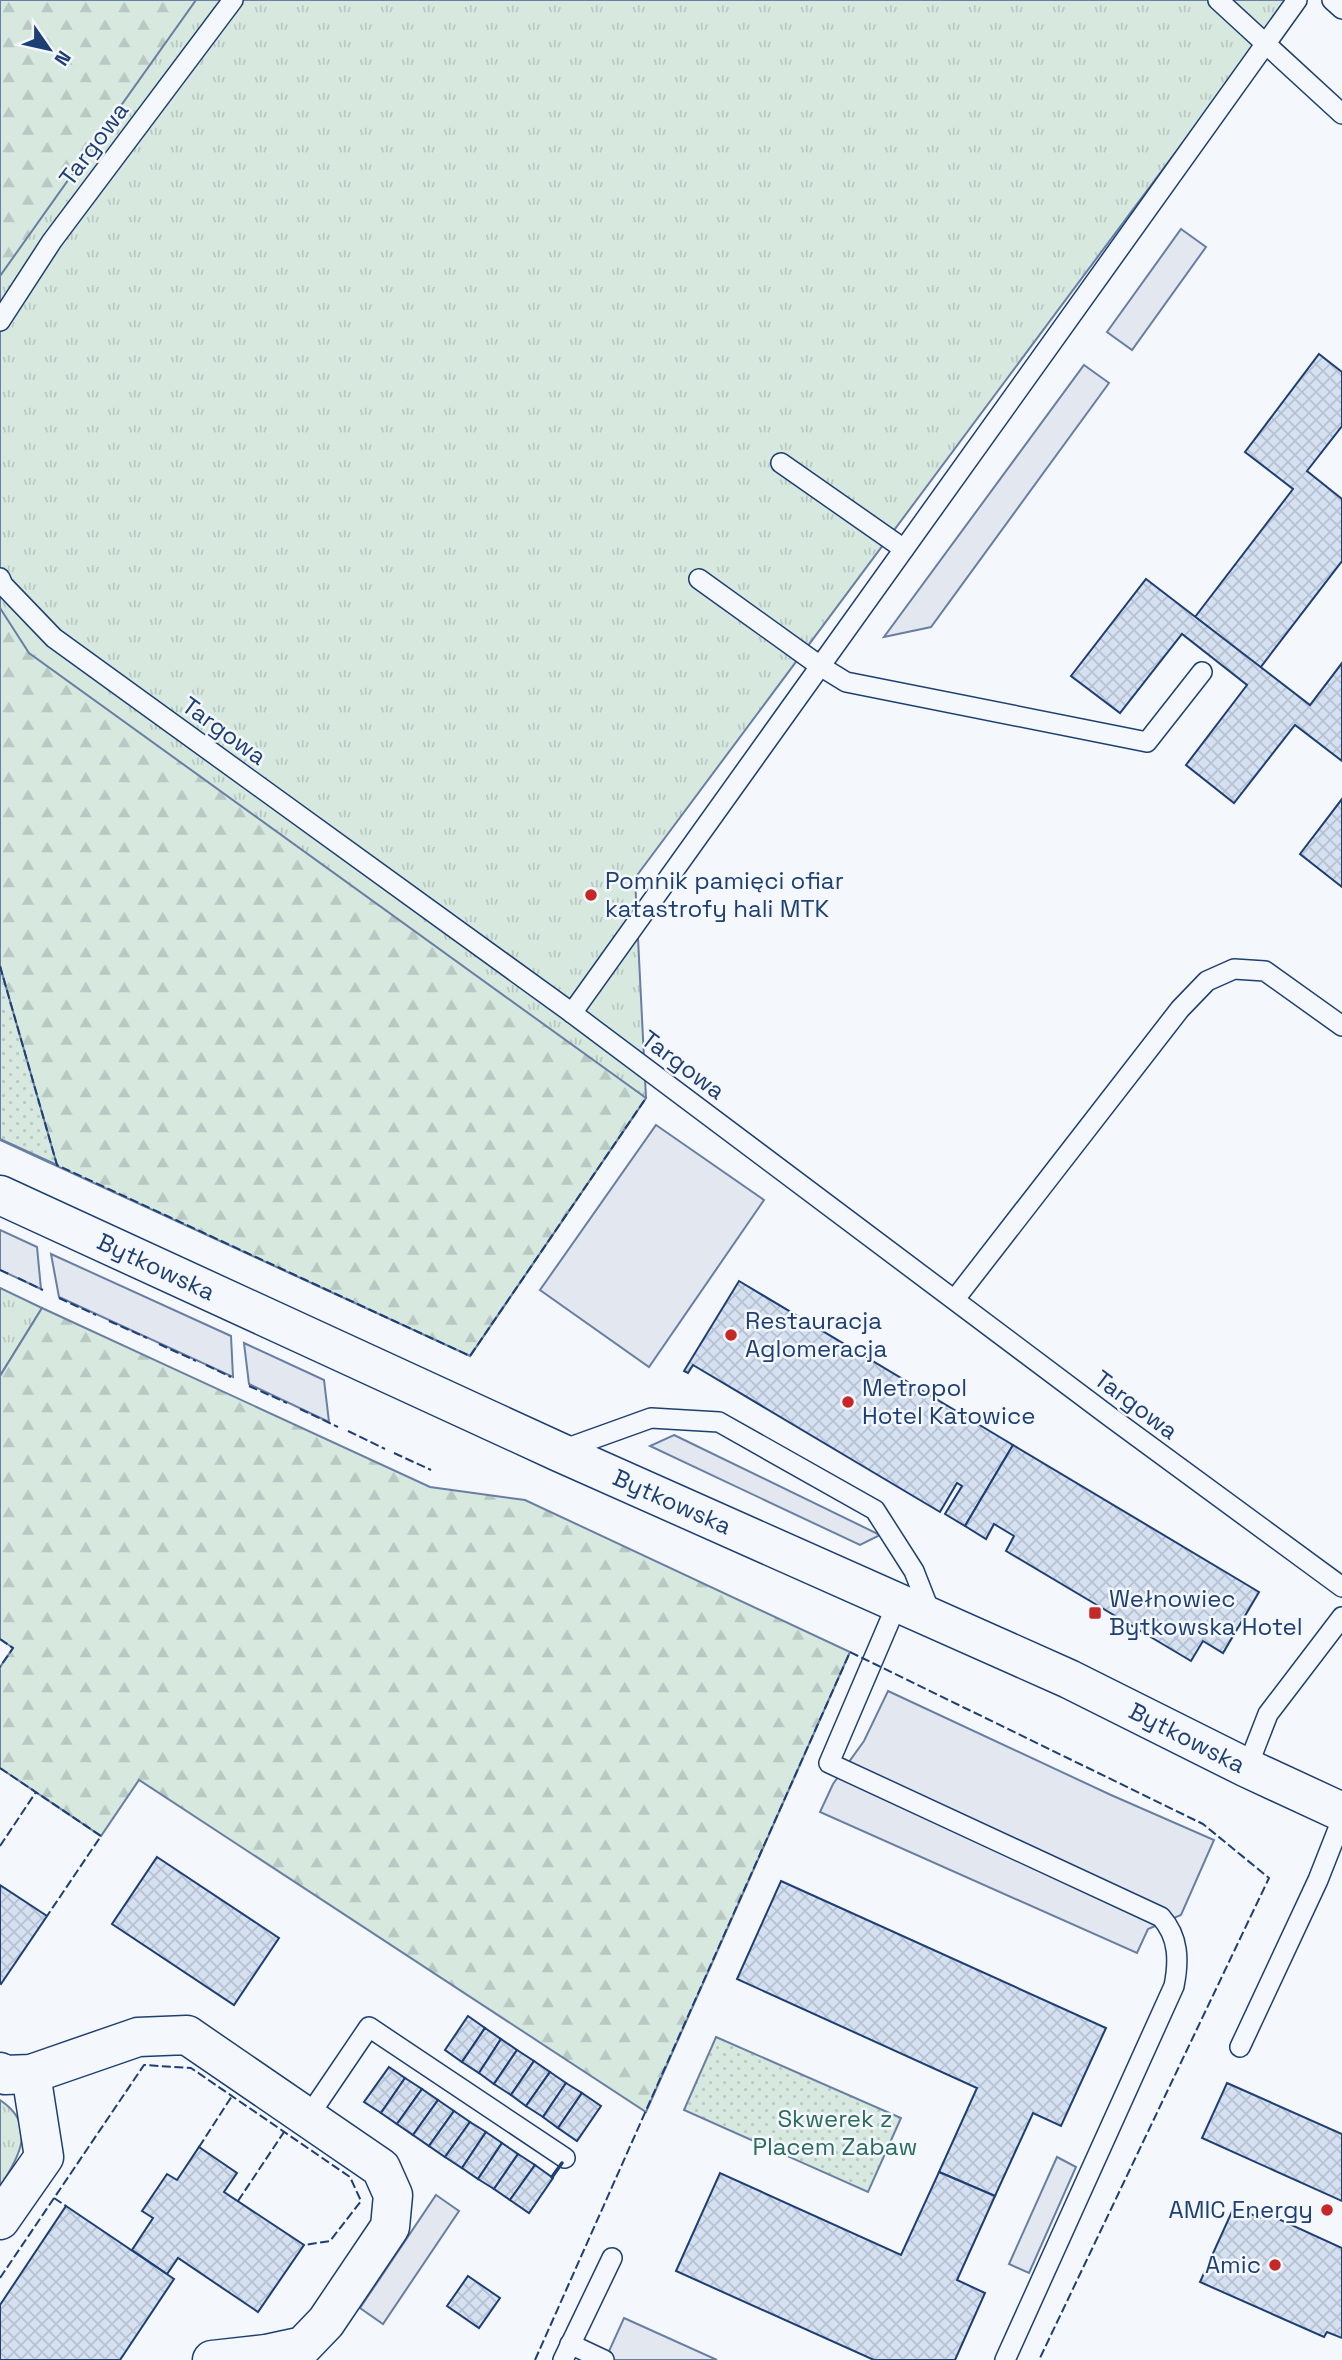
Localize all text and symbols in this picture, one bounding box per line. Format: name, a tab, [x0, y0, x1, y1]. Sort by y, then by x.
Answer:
north arrow	[14, 14, 84, 84]
text: N	[49, 46, 77, 70]
street label: Targowa	[52, 95, 135, 192]
street label: Targowa	[176, 689, 273, 772]
place label: Pomnik pamięci ofiar katastrofy hali MTK	[605, 865, 844, 924]
marker: Pomnik pamięci ofiar katastrofy hali MTK	[583, 887, 599, 903]
street label: Targowa	[635, 1023, 732, 1106]
street label: Bytkowska	[92, 1226, 220, 1307]
place label: Restauracja Aglomeracja	[745, 1305, 887, 1364]
marker: Restauracja Aglomeracja	[723, 1327, 739, 1343]
street label: Targowa	[1088, 1363, 1185, 1446]
place label: Metropol Hotel Katowice	[862, 1372, 1036, 1431]
marker: Metropol Hotel Katowice	[840, 1394, 856, 1410]
street label: Bytkowska	[608, 1462, 737, 1542]
place label: Wełnowiec Bytkowska Hotel	[1109, 1583, 1303, 1642]
marker: Wełnowiec Bytkowska Hotel	[1087, 1605, 1103, 1621]
street label: Bytkowska	[1124, 1695, 1251, 1780]
park label: Skwerek z Placem Zabaw	[752, 2103, 918, 2162]
place label: AMIC Energy	[1169, 2194, 1313, 2225]
marker: AMIC Energy	[1319, 2202, 1335, 2218]
place label: Amic	[1205, 2249, 1261, 2280]
marker: Amic	[1267, 2257, 1283, 2273]

